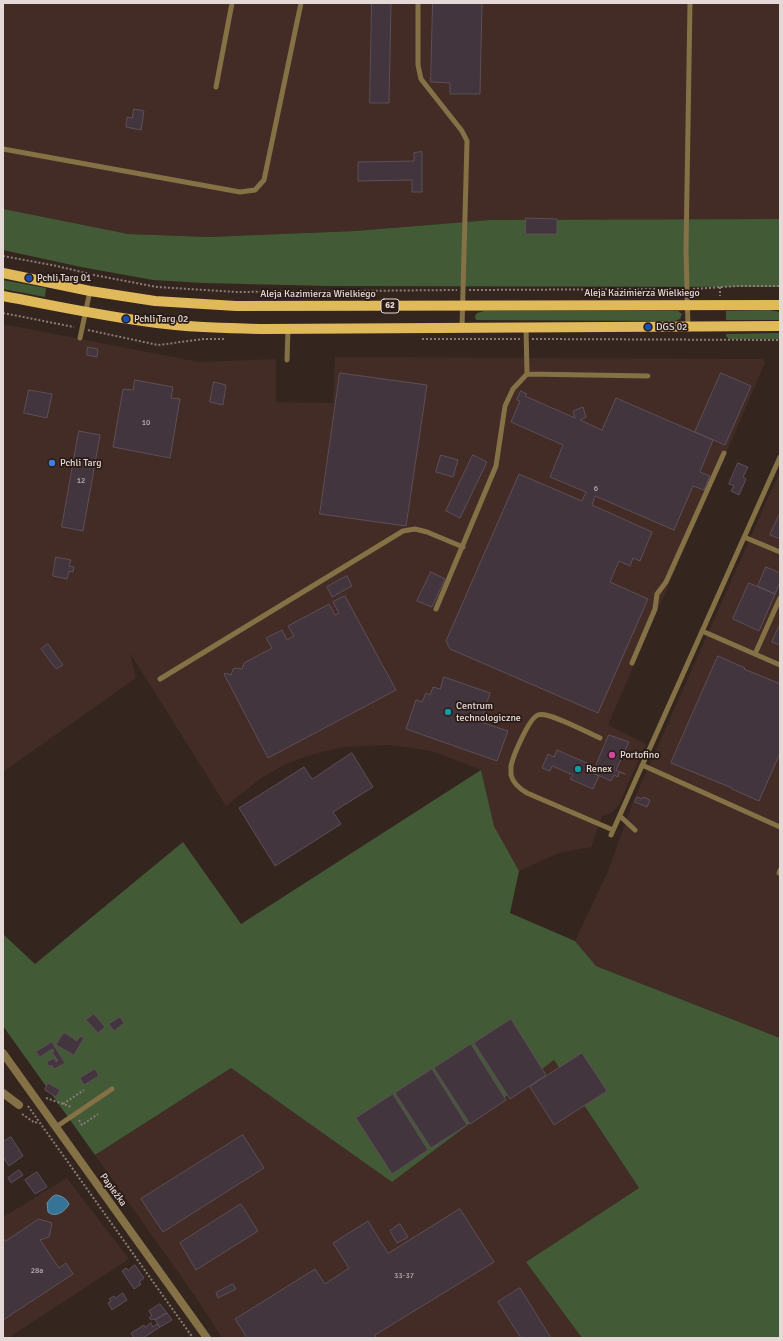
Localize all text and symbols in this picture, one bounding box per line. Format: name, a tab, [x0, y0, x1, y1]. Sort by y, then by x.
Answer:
place label: Pchli Targ 01	[37, 272, 91, 284]
marker: Pchli Targ 01	[24, 273, 34, 283]
street label: Aleja Kazimierza Wielkiego	[584, 287, 700, 299]
street label: Aleja Kazimierza Wielkiego	[260, 288, 376, 300]
road number: 62	[381, 299, 399, 313]
place label: Pchli Targ 02	[134, 313, 188, 325]
marker: Pchli Targ 02	[121, 314, 131, 324]
place label: DGS 02	[656, 321, 687, 333]
marker: DGS 02	[643, 322, 653, 332]
house number: 10	[142, 418, 150, 428]
place label: Pchli Targ	[60, 457, 101, 469]
marker: Pchli Targ	[47, 458, 57, 468]
house number: 12	[77, 476, 85, 486]
house number: 6	[594, 484, 598, 494]
place label: Centrum technologiczne	[456, 700, 521, 724]
marker: Centrum technologiczne	[443, 707, 453, 717]
place label: Portofino	[620, 749, 659, 761]
marker: Portofino	[607, 750, 617, 760]
place label: Renex	[586, 763, 612, 775]
marker: Renex	[573, 764, 583, 774]
street label: Papieżka	[97, 1171, 129, 1209]
house number: 28a	[31, 1266, 43, 1276]
house number: 33-37	[394, 1271, 414, 1281]

